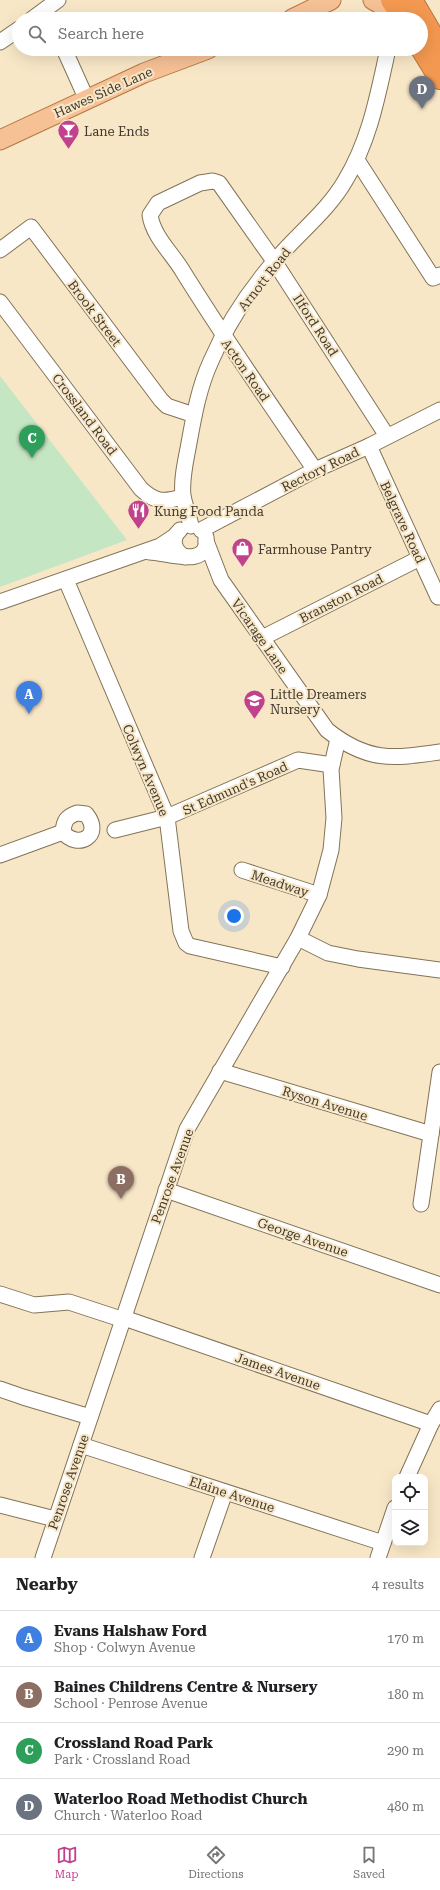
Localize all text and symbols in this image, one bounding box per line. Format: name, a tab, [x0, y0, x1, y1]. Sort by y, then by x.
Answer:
search box	[12, 12, 428, 56]
icon: search	[26, 23, 48, 45]
text: Search here	[58, 25, 144, 43]
street label: Hawes Side Lane	[52, 64, 155, 121]
pin: D	[409, 76, 435, 109]
bar icon: Lane Ends	[55, 118, 81, 151]
place label: Lane Ends	[84, 124, 149, 139]
street label: Arnott Road	[235, 244, 294, 314]
street label: Brook Street	[65, 277, 124, 349]
street label: Ilford Road	[290, 292, 341, 360]
street label: Acton Road	[219, 336, 273, 405]
street label: Crossland Road	[49, 371, 120, 458]
pin: C	[19, 425, 45, 458]
street label: Rectory Road	[279, 444, 362, 495]
street label: Belgrave Road	[377, 479, 428, 566]
restaurant icon: Kung Food Panda	[126, 498, 152, 531]
place label: Kung Food Panda	[154, 504, 264, 519]
shop icon: Farmhouse Pantry	[229, 536, 255, 569]
place label: Farmhouse Pantry	[258, 542, 372, 557]
street label: Branston Road	[297, 571, 386, 626]
street label: Vicarage Lane	[228, 596, 291, 677]
pin: A	[16, 681, 42, 714]
place label: Little Dreamers Nursery	[270, 687, 366, 717]
school or university icon: Little Dreamers Nursery	[241, 688, 267, 721]
street label: Colwyn Avenue	[119, 722, 172, 818]
street label: St Edmund's Road	[180, 758, 291, 818]
street label: Meadway	[249, 867, 311, 900]
your location	[224, 906, 244, 926]
street label: Ryson Avenue	[280, 1083, 369, 1124]
street label: Penrose Avenue	[148, 1127, 197, 1226]
pin: B	[108, 1166, 134, 1199]
street label: George Avenue	[256, 1215, 350, 1260]
street label: James Avenue	[233, 1350, 322, 1393]
street label: Penrose Avenue	[45, 1432, 92, 1532]
street label: Elaine Avenue	[187, 1474, 276, 1515]
map controls	[392, 1474, 428, 1546]
button: locate	[392, 1474, 428, 1510]
button: layers	[392, 1510, 428, 1546]
text: Nearby	[16, 1574, 78, 1594]
text: 4 results	[372, 1577, 424, 1592]
text: Evans Halshaw Ford	[54, 1622, 207, 1640]
text: A	[24, 1631, 34, 1646]
text: 170 m	[387, 1631, 424, 1646]
text: Shop · Colwyn Avenue	[54, 1640, 195, 1655]
text: Baines Childrens Centre & Nursery	[54, 1678, 318, 1696]
text: B	[24, 1687, 34, 1702]
text: 180 m	[387, 1687, 424, 1702]
text: School · Penrose Avenue	[54, 1696, 208, 1711]
text: Crossland Road Park	[54, 1734, 213, 1752]
text: C	[24, 1743, 34, 1758]
text: 290 m	[387, 1743, 424, 1758]
text: Park · Crossland Road	[54, 1752, 190, 1767]
text: Waterloo Road Methodist Church	[54, 1790, 307, 1808]
text: D	[24, 1799, 34, 1814]
text: 480 m	[387, 1799, 424, 1814]
text: Church · Waterloo Road	[54, 1808, 202, 1823]
tab: Map	[55, 1844, 78, 1881]
tab: Directions	[188, 1844, 243, 1881]
tab: Saved	[353, 1844, 385, 1881]

